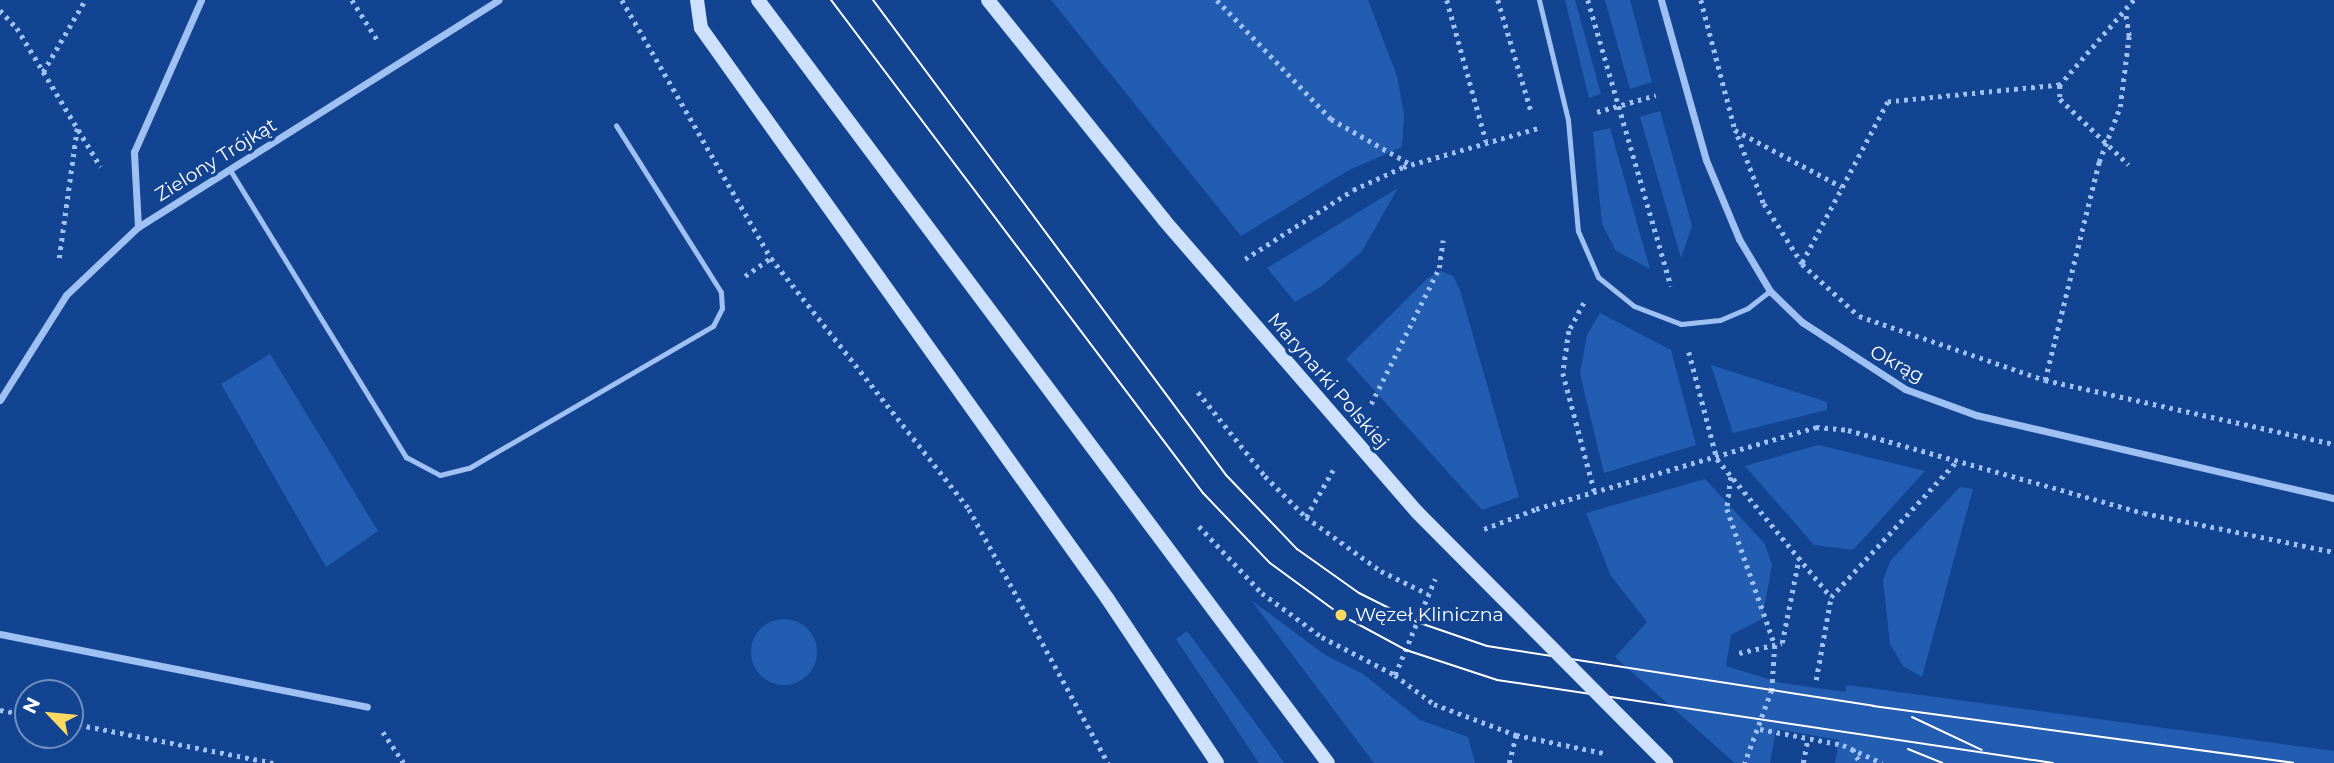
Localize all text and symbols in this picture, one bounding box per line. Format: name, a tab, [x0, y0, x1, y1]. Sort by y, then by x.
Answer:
street label: Zielony Trójkąt	[151, 114, 281, 206]
street label: Marynarki Polskiej	[1263, 308, 1393, 454]
street label: Okrąg	[1866, 340, 1928, 388]
place label: Węzeł Kliniczna	[1355, 604, 1504, 626]
marker: Węzeł Kliniczna	[1333, 607, 1349, 623]
north arrow	[14, 679, 84, 749]
text: N	[18, 694, 45, 717]

